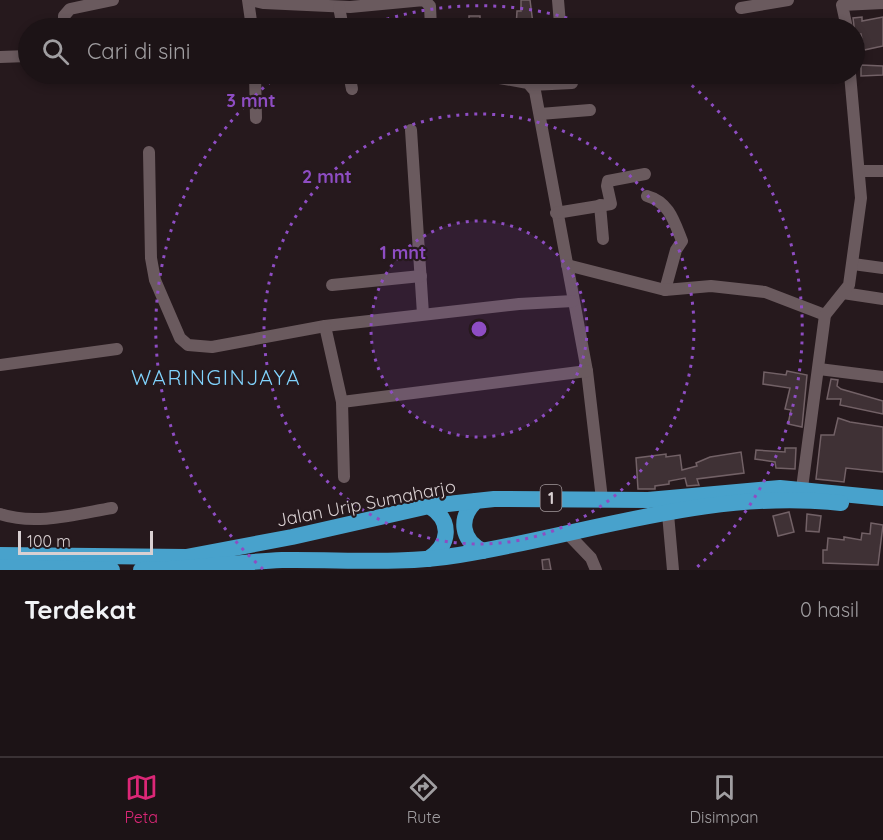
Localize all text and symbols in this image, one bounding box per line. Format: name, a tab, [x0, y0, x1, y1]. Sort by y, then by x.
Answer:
search box	[18, 18, 865, 84]
icon: search	[39, 35, 72, 68]
text: Cari di sini	[87, 37, 190, 65]
text: 3 mnt	[226, 89, 276, 112]
text: 2 mnt	[302, 165, 352, 188]
text: 1 mnt	[380, 241, 426, 264]
centre of rings	[469, 319, 489, 339]
district label: WARINGINJAYA	[131, 364, 301, 390]
street label: Jalan Urip Sumaharjo	[274, 474, 458, 532]
road number: 1	[540, 485, 562, 511]
scale bar	[18, 528, 153, 556]
text: 100 m	[27, 531, 71, 551]
text: Terdekat	[24, 593, 137, 626]
text: 0 hasil	[800, 597, 859, 622]
tab: Peta	[124, 771, 158, 827]
tab: Rute	[407, 771, 441, 827]
tab: Disimpan	[690, 771, 759, 827]

